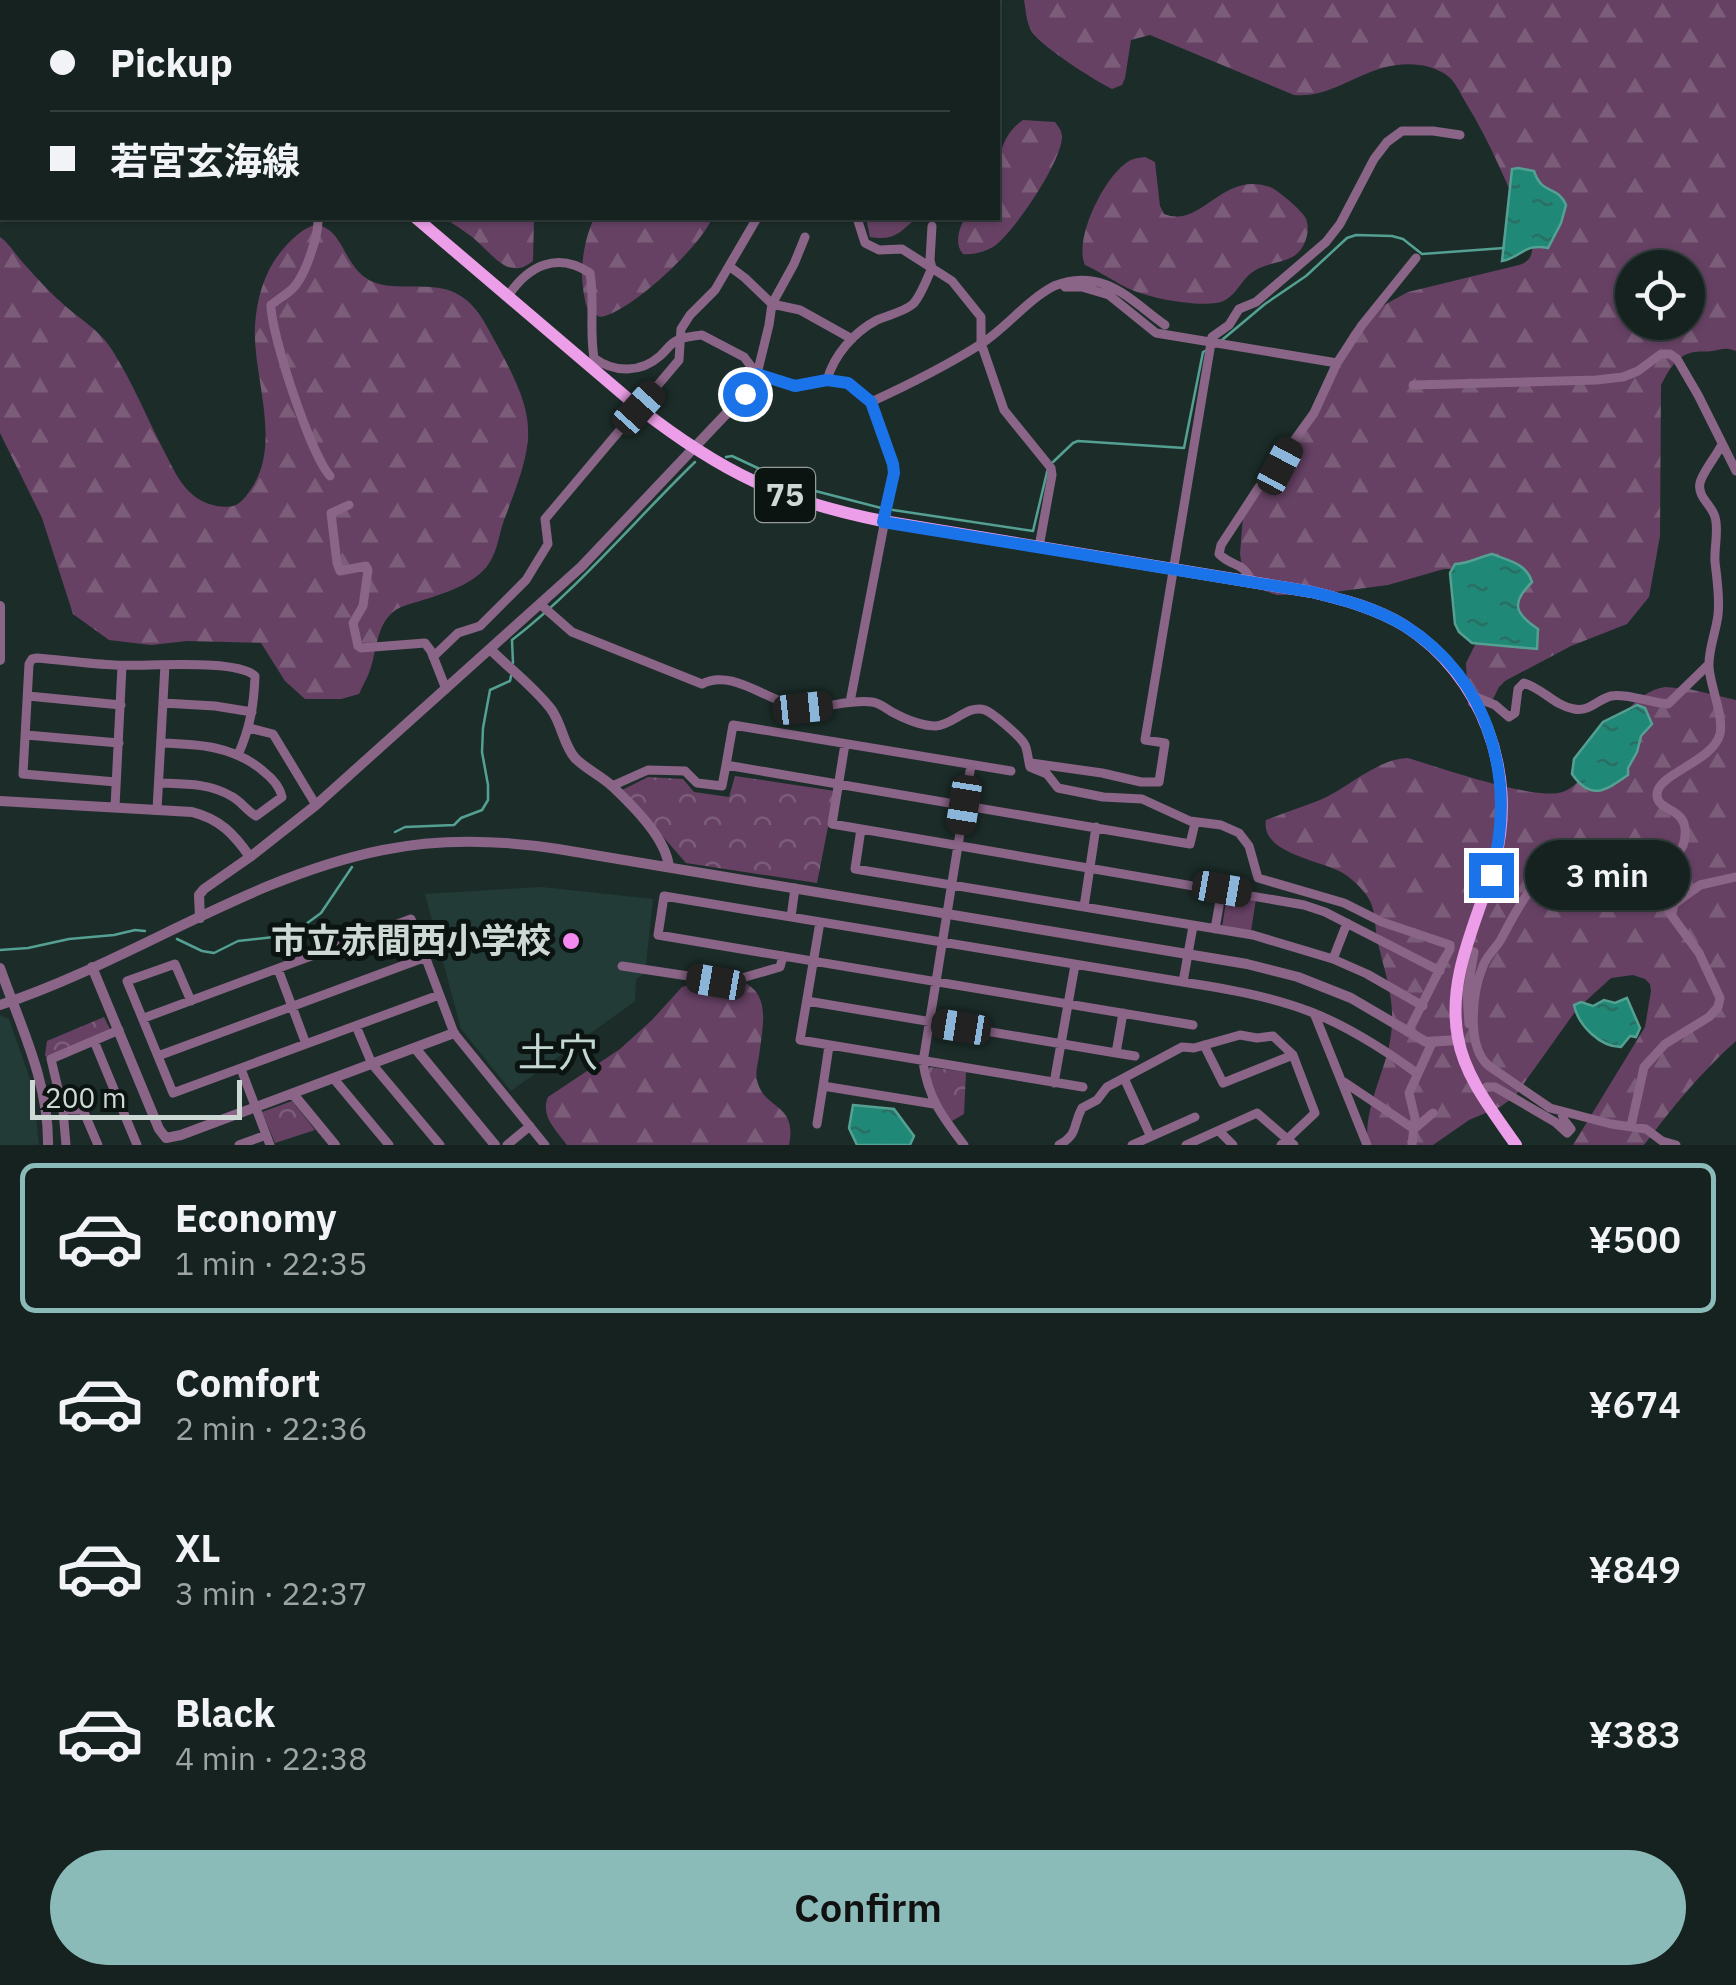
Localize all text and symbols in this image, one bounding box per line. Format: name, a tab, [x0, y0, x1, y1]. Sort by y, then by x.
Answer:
text: Pickup	[110, 38, 233, 87]
text: 若宮玄海線	[110, 136, 300, 185]
map controls	[1615, 250, 1705, 340]
button: locate	[1615, 250, 1705, 340]
route start	[723, 372, 768, 417]
car	[608, 376, 670, 440]
car	[1253, 432, 1307, 500]
road number: 75	[755, 468, 815, 522]
car	[772, 690, 834, 726]
car	[944, 773, 984, 837]
callout: 3 min	[1526, 840, 1691, 910]
route end	[1469, 853, 1514, 898]
text: 3 min	[1566, 854, 1649, 896]
car	[1190, 869, 1254, 909]
place label: 市立赤間西小学校	[271, 917, 551, 963]
marker: 市立赤間西小学校	[560, 930, 582, 952]
car	[684, 962, 748, 1002]
car	[929, 1007, 993, 1047]
district label: 土穴	[518, 1026, 598, 1078]
scale bar	[30, 1075, 242, 1120]
text: 200 m	[45, 1079, 126, 1116]
icon: car	[55, 1193, 145, 1283]
text: Economy	[175, 1193, 337, 1242]
text: ¥500	[1588, 1214, 1681, 1263]
text: 1 min · 22:35	[175, 1242, 368, 1284]
icon: car	[55, 1358, 145, 1448]
text: Comfort	[175, 1358, 320, 1407]
text: ¥674	[1588, 1379, 1681, 1428]
text: 2 min · 22:36	[175, 1407, 368, 1449]
icon: car	[55, 1523, 145, 1613]
text: XL	[175, 1523, 221, 1572]
text: ¥849	[1588, 1544, 1681, 1593]
text: 3 min · 22:37	[175, 1572, 368, 1614]
icon: car	[55, 1688, 145, 1778]
text: Black	[175, 1688, 275, 1737]
text: ¥383	[1588, 1709, 1681, 1758]
text: 4 min · 22:38	[175, 1737, 368, 1779]
button: Confirm	[50, 1850, 1686, 1965]

